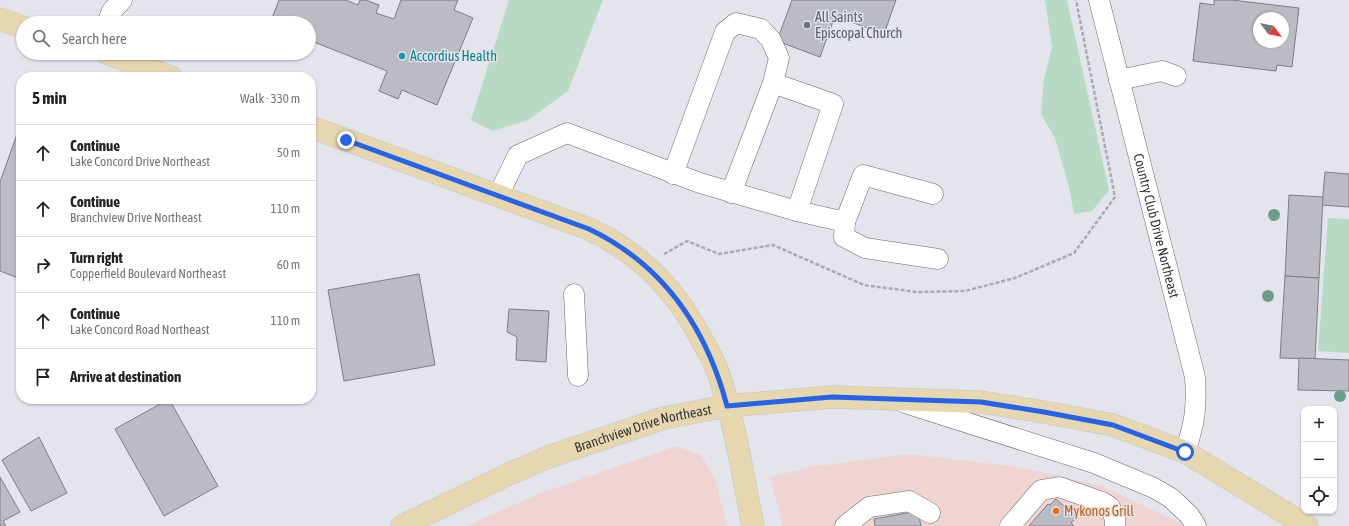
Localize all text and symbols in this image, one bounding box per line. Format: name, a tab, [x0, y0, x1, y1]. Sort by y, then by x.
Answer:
place label: All Saints Episcopal Church	[815, 9, 902, 41]
north arrow	[1253, 12, 1289, 48]
search box	[16, 16, 316, 60]
marker: All Saints Episcopal Church	[802, 20, 812, 30]
icon: search	[30, 27, 52, 49]
text: Search here	[62, 30, 127, 47]
place label: Accordius Health	[410, 48, 497, 64]
marker: Accordius Health	[397, 51, 407, 61]
text: 5 min	[32, 88, 67, 108]
text: Walk · 330 m	[240, 91, 300, 106]
route end	[337, 131, 355, 149]
text: Continue	[70, 137, 120, 154]
icon: ahead	[32, 142, 54, 164]
text: 50 m	[277, 145, 300, 160]
street label: Country Club Drive Northeast	[1130, 152, 1183, 300]
text: Lake Concord Drive Northeast	[70, 154, 210, 169]
text: Continue	[70, 193, 120, 210]
icon: ahead	[32, 198, 54, 220]
text: 110 m	[271, 201, 300, 216]
text: Branchview Drive Northeast	[70, 210, 202, 225]
text: Turn right	[70, 249, 123, 266]
icon: right	[32, 254, 54, 276]
text: 60 m	[277, 257, 300, 272]
text: Copperfield Boulevard Northeast	[70, 266, 226, 281]
text: Continue	[70, 305, 120, 322]
icon: ahead	[32, 310, 54, 332]
text: 110 m	[271, 313, 300, 328]
text: Lake Concord Road Northeast	[70, 322, 210, 337]
icon: arrive	[32, 366, 54, 388]
text: Arrive at destination	[70, 368, 181, 385]
street label: Branchview Drive Northeast	[572, 401, 713, 456]
map controls	[1301, 406, 1337, 514]
button: +	[1301, 406, 1337, 442]
button: −	[1301, 442, 1337, 478]
route start	[1176, 443, 1194, 461]
button: locate	[1301, 478, 1337, 514]
place label: Mykonos Grill	[1064, 503, 1134, 519]
marker: Mykonos Grill	[1051, 506, 1061, 516]

